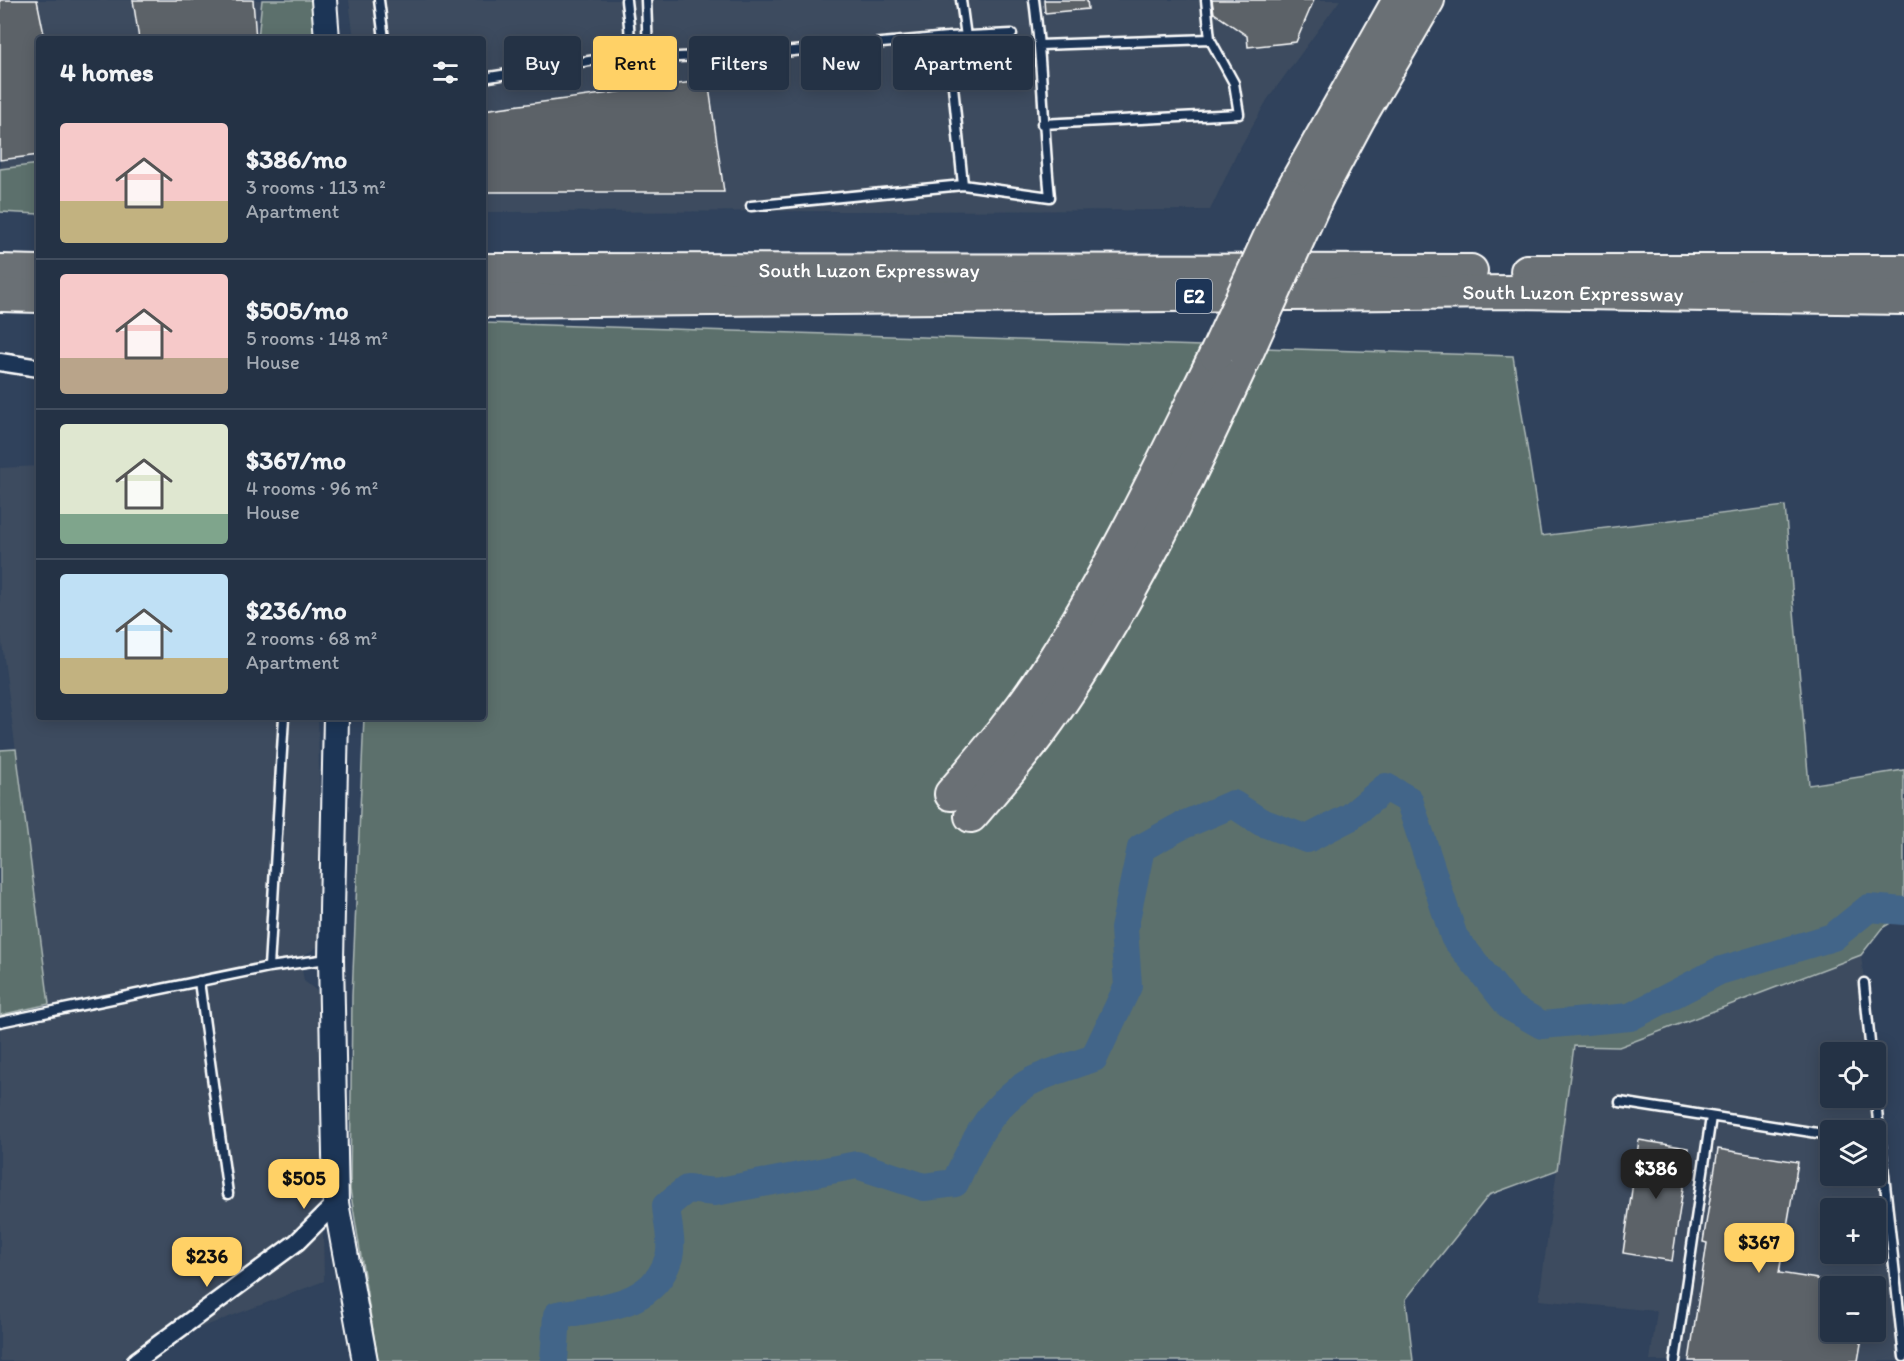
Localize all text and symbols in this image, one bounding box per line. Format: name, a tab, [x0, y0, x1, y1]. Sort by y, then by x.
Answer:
chip: Buy	[504, 36, 581, 90]
chip: Rent	[593, 36, 677, 90]
chip: Filters	[689, 36, 789, 90]
chip: New	[801, 36, 881, 90]
chip: Apartment	[893, 36, 1033, 90]
text: 4 homes	[60, 56, 154, 88]
icon: filters	[429, 56, 462, 89]
text: $386/mo	[246, 143, 347, 175]
icon: home	[108, 147, 180, 219]
text: 3 rooms · 113 m²	[246, 175, 386, 199]
text: Apartment	[246, 199, 339, 223]
street label: South Luzon Expressway	[758, 257, 980, 283]
road number: E2	[1176, 279, 1212, 313]
street label: South Luzon Expressway	[1462, 279, 1684, 307]
text: $505/mo	[246, 294, 349, 326]
icon: home	[108, 298, 180, 370]
text: 5 rooms · 148 m²	[246, 326, 388, 350]
text: House	[246, 350, 300, 374]
text: $367/mo	[246, 444, 346, 476]
icon: home	[108, 448, 180, 520]
text: 4 rooms · 96 m²	[246, 476, 378, 500]
text: House	[246, 500, 300, 524]
text: $236/mo	[246, 594, 347, 626]
icon: home	[108, 598, 180, 670]
text: 2 rooms · 68 m²	[246, 626, 377, 650]
text: Apartment	[246, 650, 339, 674]
map controls	[1820, 1042, 1886, 1342]
button: locate	[1820, 1042, 1886, 1108]
button: layers	[1820, 1120, 1886, 1186]
pin: $386	[1620, 1149, 1692, 1200]
text: $386	[1635, 1156, 1677, 1180]
pin: $505	[268, 1159, 340, 1210]
text: $505	[282, 1166, 326, 1190]
button: +	[1820, 1198, 1886, 1264]
pin: $367	[1723, 1223, 1795, 1274]
text: $367	[1738, 1230, 1780, 1254]
pin: $236	[171, 1237, 243, 1288]
text: $236	[186, 1244, 228, 1268]
button: −	[1820, 1276, 1886, 1342]

